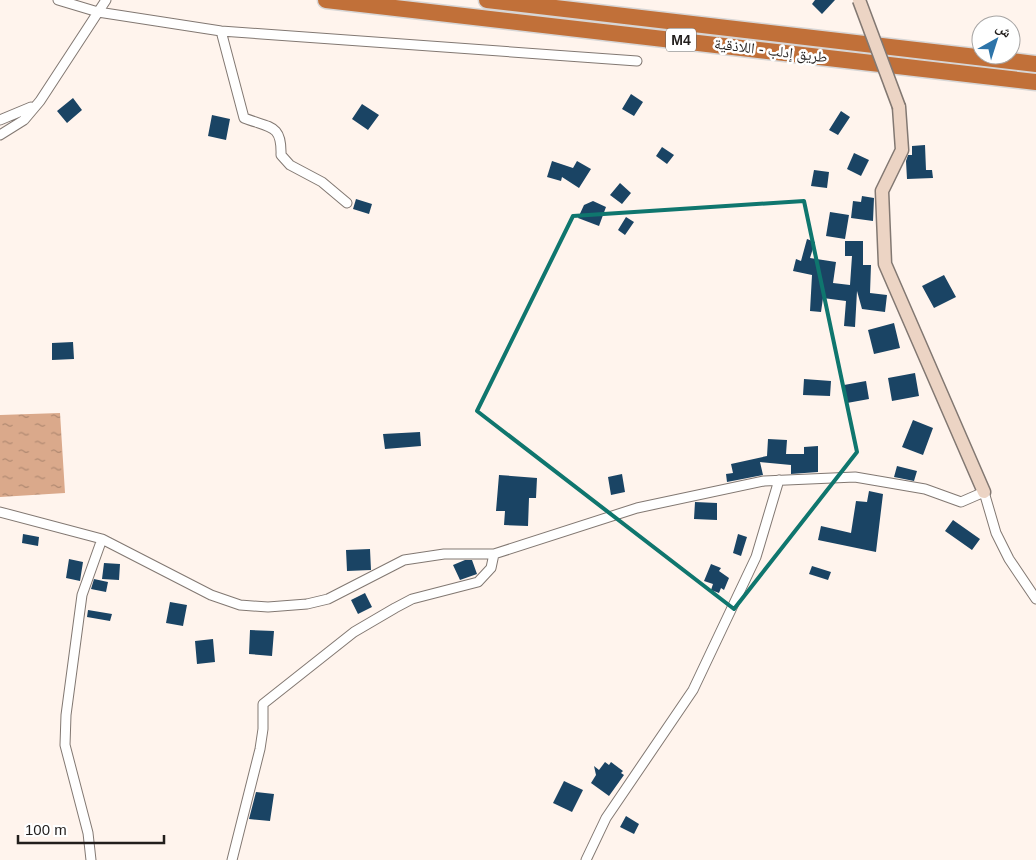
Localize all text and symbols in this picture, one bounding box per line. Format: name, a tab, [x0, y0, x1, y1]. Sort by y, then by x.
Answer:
north arrow	[971, 15, 1021, 65]
text: ش	[993, 19, 1015, 42]
road number: M4	[666, 28, 696, 52]
street label: طريق إدلب - اللاذقية	[713, 35, 829, 67]
scale bar	[18, 812, 164, 844]
text: 100 m	[25, 821, 67, 838]

